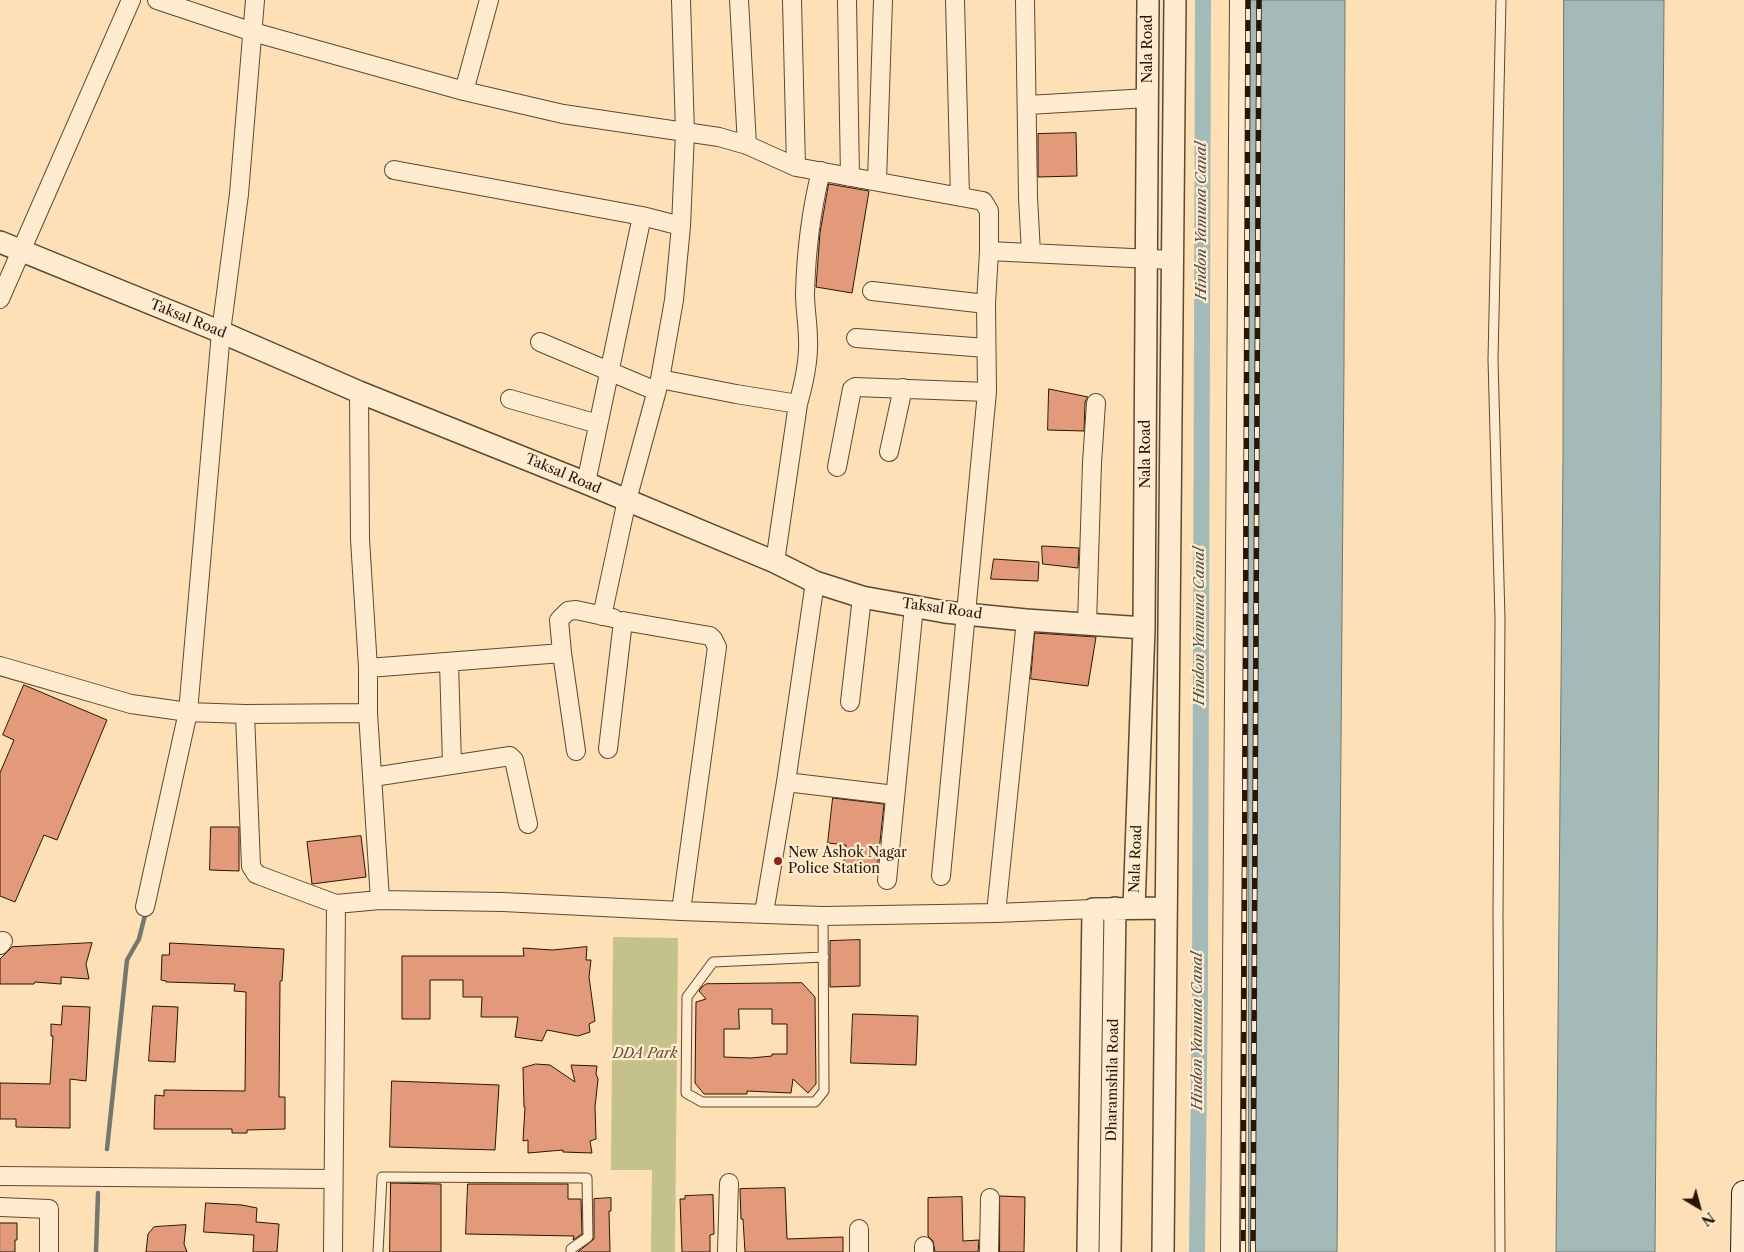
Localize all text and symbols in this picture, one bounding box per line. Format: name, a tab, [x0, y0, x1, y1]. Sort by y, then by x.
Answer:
street label: Nala Road	[1140, 15, 1156, 83]
water label: Hindon Yamuna Canal	[1193, 142, 1211, 300]
street label: Taksal Road	[147, 296, 229, 342]
street label: Nala Road	[1138, 420, 1154, 488]
street label: Taksal Road	[523, 451, 603, 497]
water label: Hindon Yamuna Canal	[1191, 547, 1209, 705]
street label: Taksal Road	[901, 595, 983, 623]
street label: Nala Road	[1126, 824, 1146, 894]
place label: New Ashok Nagar Police Station	[788, 845, 907, 878]
marker: New Ashok Nagar Police Station	[772, 855, 784, 867]
water label: Hindon Yamuna Canal	[1189, 952, 1207, 1110]
street label: Dharamshila Road	[1104, 1019, 1122, 1141]
park label: DDA Park	[613, 1046, 677, 1062]
north arrow	[1674, 1182, 1724, 1232]
text: N	[1698, 1208, 1718, 1230]

